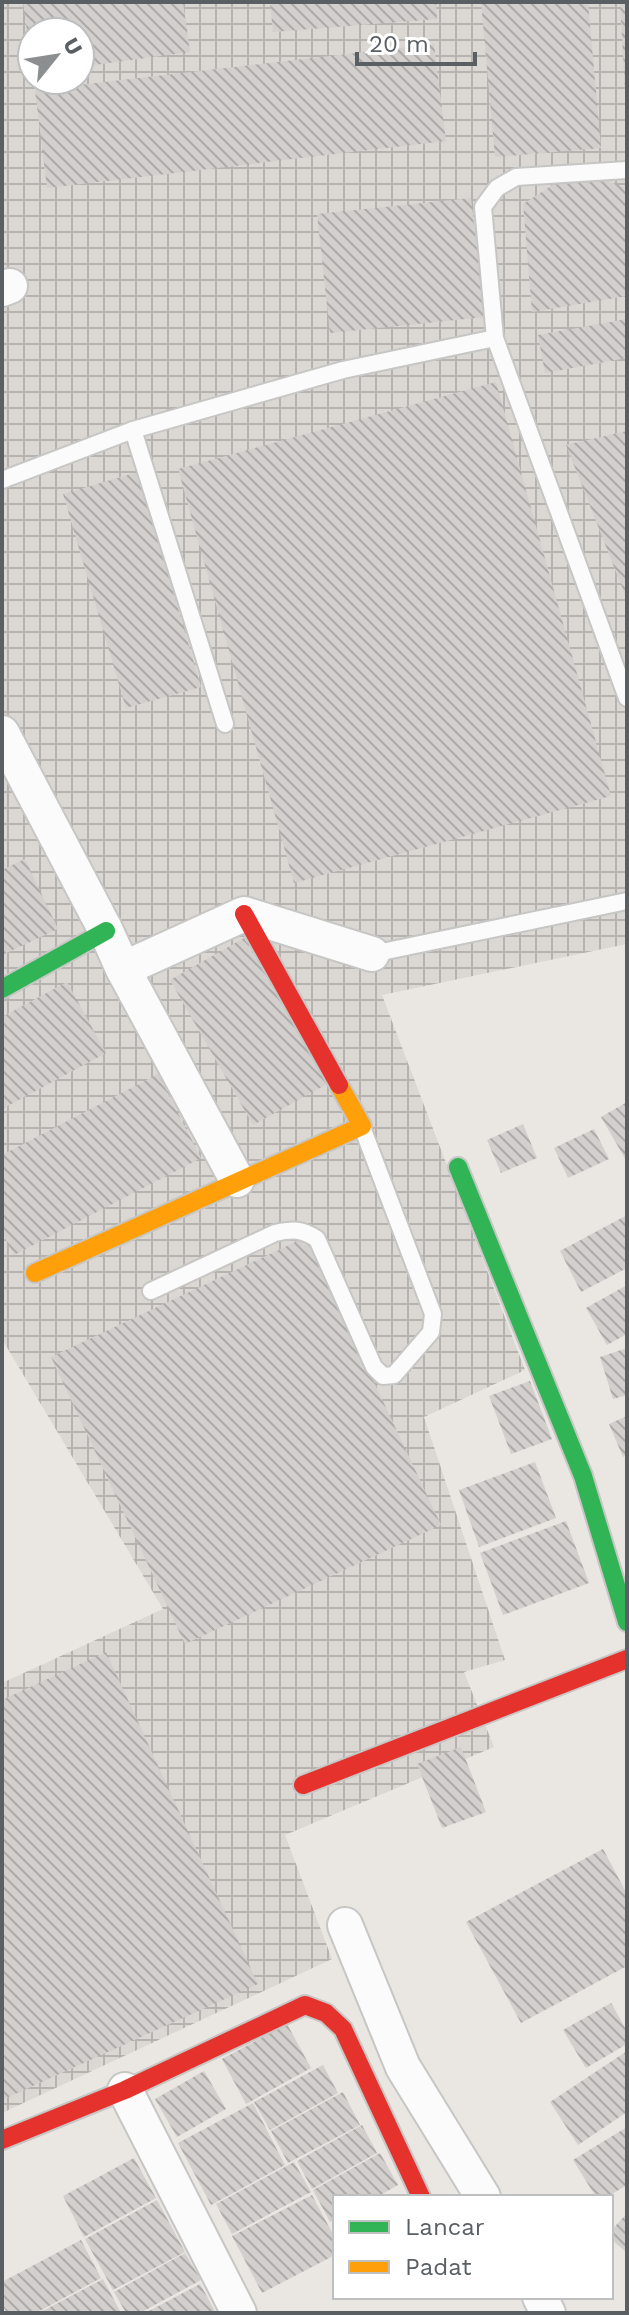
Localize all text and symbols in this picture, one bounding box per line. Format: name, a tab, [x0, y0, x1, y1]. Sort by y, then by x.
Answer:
north arrow	[16, 16, 96, 96]
scale bar	[357, 16, 475, 66]
text: 20 m	[369, 30, 429, 58]
text: U	[58, 33, 88, 59]
legend	[333, 2195, 613, 2299]
text: Lancar	[405, 2213, 485, 2241]
text: Padat	[405, 2253, 471, 2281]

